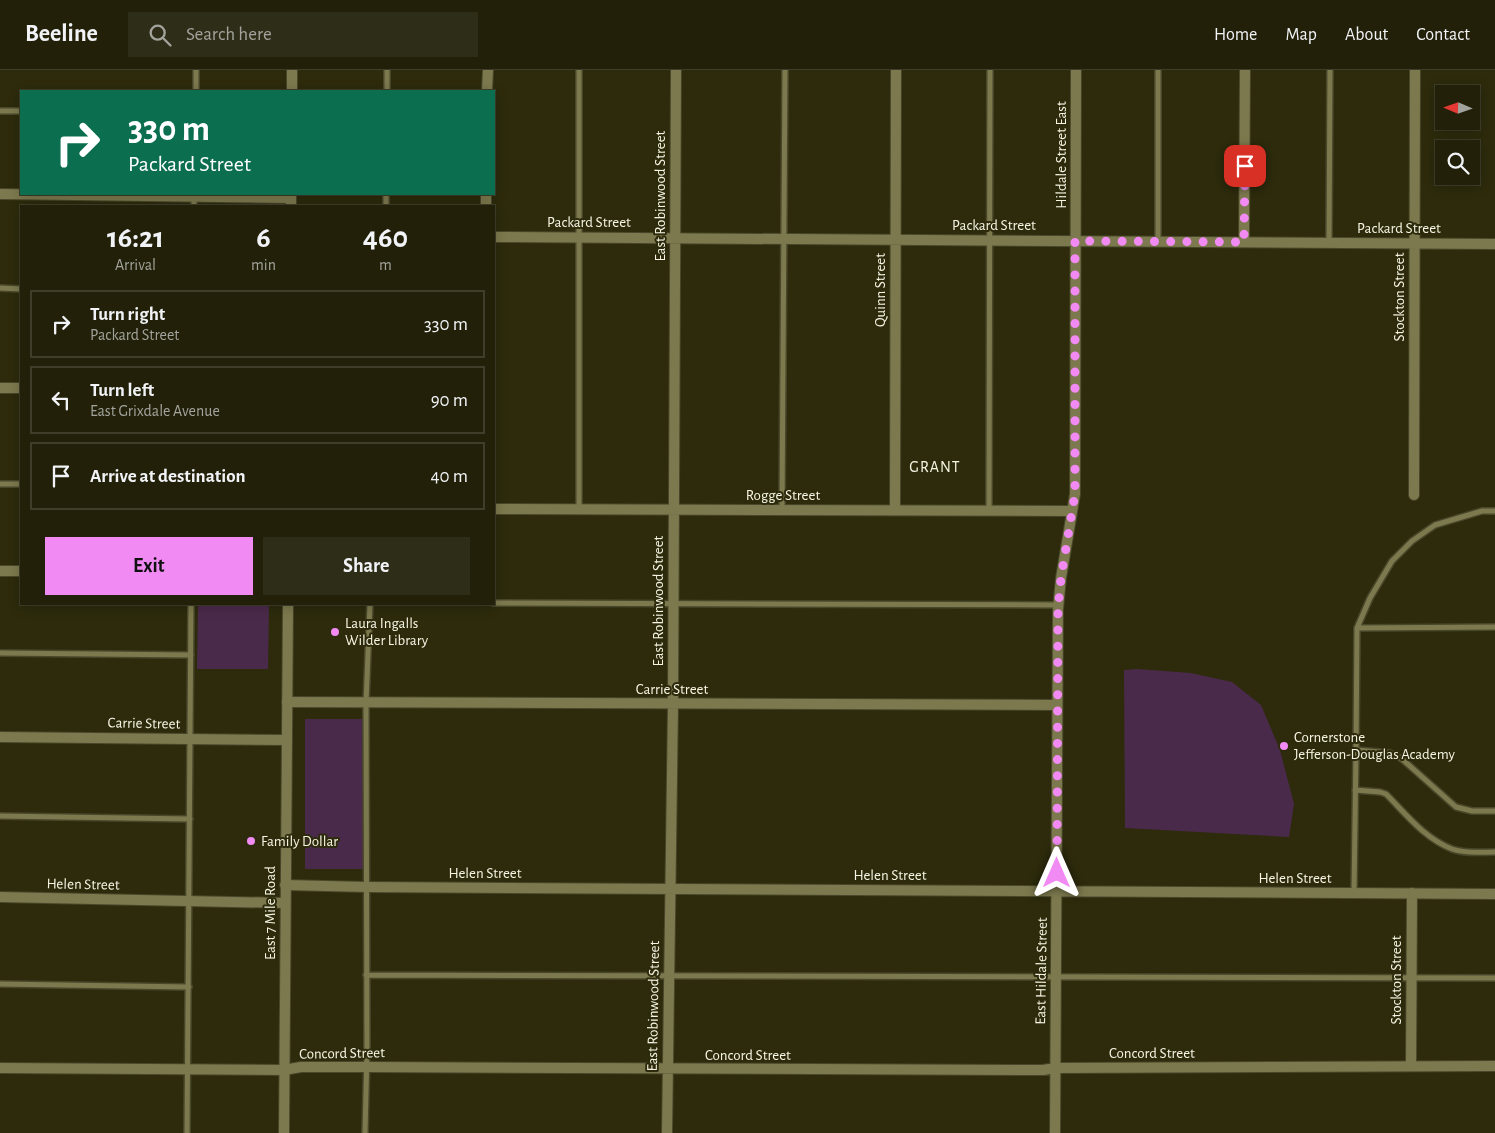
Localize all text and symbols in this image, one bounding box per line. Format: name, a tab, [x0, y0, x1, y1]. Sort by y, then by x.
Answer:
search box	[128, 12, 478, 57]
icon: search	[146, 21, 174, 49]
text: Beeline	[25, 22, 98, 46]
text: Search here	[186, 25, 272, 44]
text: Home	[1214, 26, 1257, 44]
text: Map	[1285, 26, 1317, 44]
text: About	[1345, 26, 1388, 44]
text: Contact	[1416, 26, 1470, 44]
north arrow	[1435, 85, 1480, 130]
map controls	[1435, 85, 1480, 185]
street label: Hildale Street East	[1054, 101, 1069, 209]
icon: right	[45, 110, 110, 175]
text: 330 m	[128, 112, 210, 147]
street label: East Robinwood Street	[653, 130, 668, 261]
button: search	[1435, 140, 1480, 185]
pin	[1224, 145, 1266, 187]
icon: arrive	[1231, 152, 1259, 180]
text: Packard Street	[128, 153, 251, 175]
street label: Packard Street	[547, 215, 631, 230]
street label: Packard Street	[952, 218, 1036, 233]
street label: Packard Street	[1357, 221, 1441, 236]
text: 16:21	[107, 223, 164, 253]
text: 6	[256, 223, 271, 253]
text: 460	[363, 223, 408, 253]
street label: Stockton Street	[1392, 252, 1407, 341]
street label: Quinn Street	[873, 253, 888, 327]
text: Arrival	[115, 257, 156, 273]
text: min	[251, 257, 276, 273]
text: m	[379, 257, 392, 273]
text: Turn right	[90, 305, 165, 324]
icon: right	[47, 310, 75, 338]
text: 330 m	[424, 315, 468, 334]
text: Packard Street	[90, 327, 179, 343]
text: Turn left	[90, 381, 154, 400]
icon: left	[47, 386, 75, 414]
text: 90 m	[431, 391, 468, 410]
text: East Grixdale Avenue	[90, 403, 220, 419]
district label: GRANT	[909, 459, 961, 475]
icon: arrive	[47, 462, 75, 490]
text: Arrive at destination	[90, 467, 246, 486]
text: 40 m	[430, 467, 468, 486]
street label: Rogge Street	[746, 488, 820, 503]
street label: East Robinwood Street	[651, 535, 666, 666]
button: Exit	[45, 537, 253, 595]
button: Share	[263, 537, 470, 595]
place label: Laura Ingalls Wilder Library	[345, 616, 429, 648]
marker: Laura Ingalls Wilder Library	[329, 626, 341, 638]
street label: Carrie Street	[636, 682, 709, 697]
street label: Carrie Street	[108, 715, 181, 732]
place label: Cornerstone Jefferson-Douglas Academy	[1294, 730, 1456, 762]
marker: Cornerstone Jefferson-Douglas Academy	[1278, 740, 1290, 752]
place label: Family Dollar	[261, 834, 338, 849]
marker: Family Dollar	[245, 835, 257, 847]
position arrow	[1030, 846, 1082, 898]
street label: East 7 Mile Road	[263, 866, 278, 960]
street label: Helen Street	[448, 866, 522, 881]
street label: Helen Street	[853, 868, 927, 883]
street label: Helen Street	[1258, 871, 1332, 886]
street label: Helen Street	[46, 876, 120, 893]
street label: East Hildale Street	[1033, 917, 1050, 1025]
street label: Stockton Street	[1389, 935, 1404, 1024]
street label: East Robinwood Street	[645, 940, 662, 1072]
street label: Concord Street	[299, 1045, 385, 1062]
street label: Concord Street	[1109, 1046, 1195, 1061]
street label: Concord Street	[705, 1048, 791, 1063]

